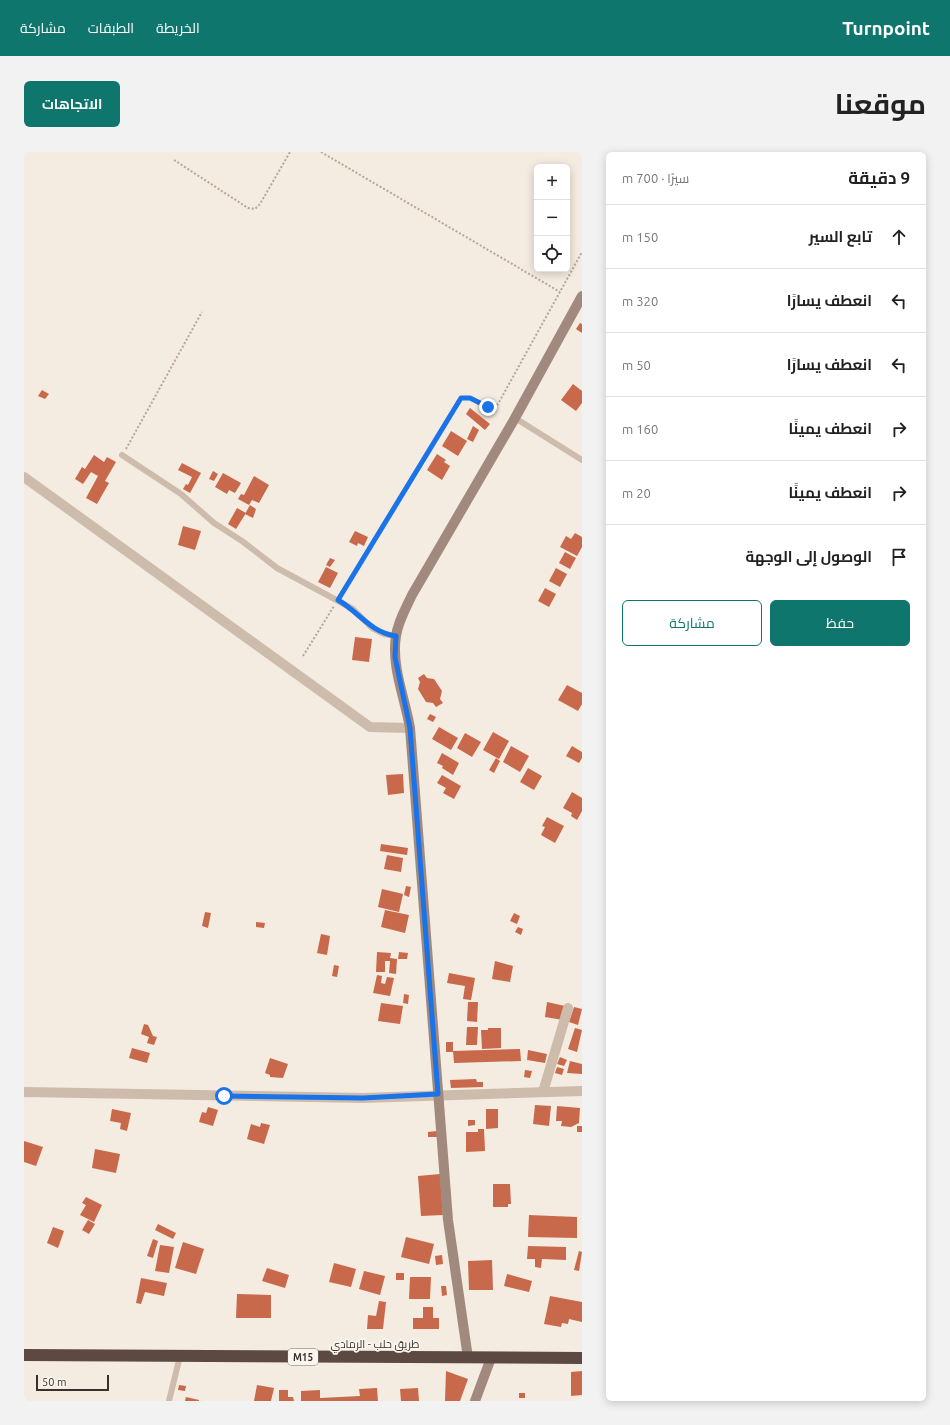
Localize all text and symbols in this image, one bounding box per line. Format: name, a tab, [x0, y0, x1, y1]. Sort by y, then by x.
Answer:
text: Turnpoint	[842, 17, 930, 39]
text: مشاركة	[20, 20, 66, 36]
text: الطبقات	[88, 20, 134, 36]
text: الخريطة	[156, 20, 200, 36]
button: الاتجاهات	[24, 81, 120, 127]
text: موقعنا	[835, 88, 926, 119]
map controls	[534, 164, 570, 272]
button: +	[534, 164, 570, 200]
text: 9 دقيقة	[848, 168, 910, 187]
text: سيرًا · 700 m	[622, 171, 689, 185]
button: −	[534, 200, 570, 236]
icon: ahead	[888, 226, 910, 248]
text: تابع السير	[809, 228, 872, 245]
text: 150 m	[622, 230, 658, 244]
button: locate	[534, 236, 570, 272]
icon: left	[888, 290, 910, 312]
text: انعطف يسارًا	[787, 292, 872, 309]
text: 320 m	[622, 294, 658, 308]
icon: left	[888, 354, 910, 376]
text: انعطف يسارًا	[787, 356, 872, 373]
text: 50 m	[622, 358, 651, 372]
route end	[479, 398, 497, 416]
icon: right	[888, 418, 910, 440]
text: انعطف يمينًا	[788, 420, 872, 437]
text: 160 m	[622, 422, 658, 436]
icon: right	[888, 482, 910, 504]
text: انعطف يمينًا	[788, 484, 872, 501]
text: 20 m	[622, 486, 651, 500]
icon: arrive	[888, 546, 910, 568]
text: الوصول إلى الوجهة	[745, 548, 872, 565]
button: مشاركة	[622, 600, 762, 646]
button: حفظ	[770, 600, 910, 646]
route start	[215, 1087, 233, 1105]
street label: طريق حلب - الرمادي	[330, 1338, 420, 1353]
road number: M15	[288, 1349, 318, 1365]
scale bar	[36, 1373, 109, 1392]
text: 50 m	[42, 1376, 66, 1388]

